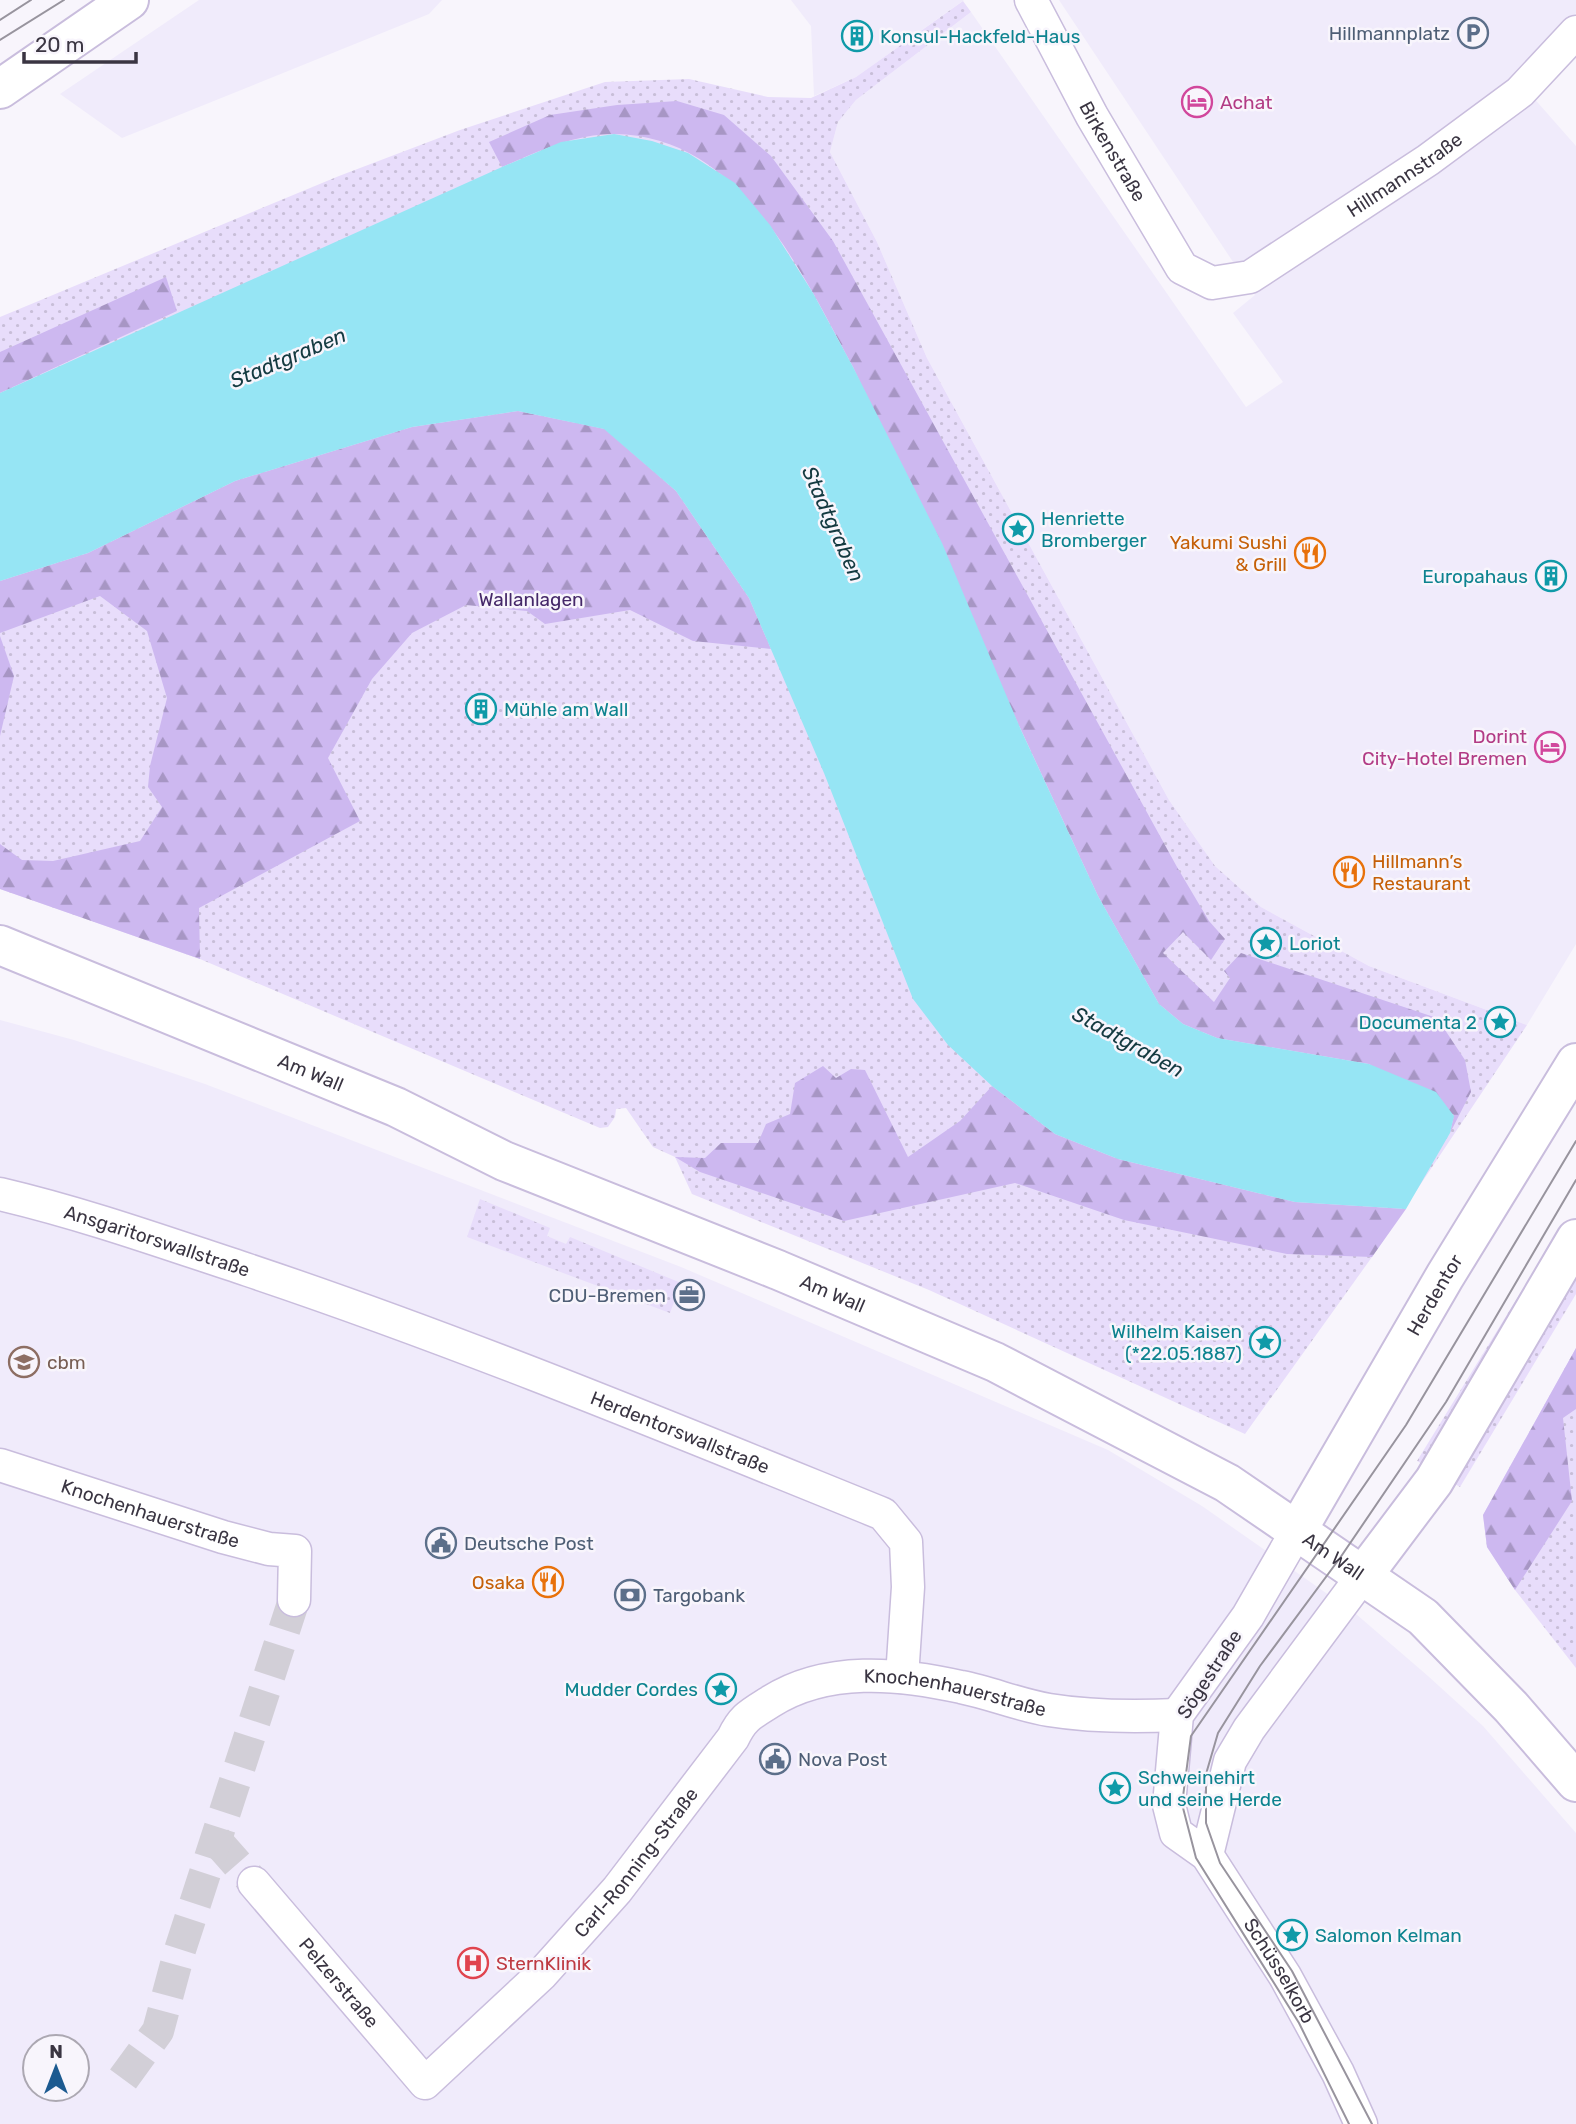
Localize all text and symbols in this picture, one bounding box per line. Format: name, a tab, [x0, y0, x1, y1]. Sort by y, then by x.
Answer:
parking icon: Hillmannplatz	[1456, 16, 1490, 50]
building icon: Konsul-Hackfeld-Haus	[840, 19, 874, 53]
scale bar	[24, 21, 136, 65]
place label: Hillmannplatz	[1329, 22, 1450, 45]
place label: Konsul-Hackfeld-Haus	[880, 25, 1080, 48]
text: 20 m	[35, 32, 84, 57]
hotel icon: Achat	[1180, 85, 1214, 119]
place label: Achat	[1220, 91, 1273, 114]
street label: Birkenstraße	[1074, 97, 1151, 206]
street label: Hillmannstraße	[1343, 128, 1467, 222]
water label: Stadtgraben	[226, 322, 350, 393]
water label: Stadtgraben	[797, 462, 870, 585]
place label: Henriette Bromberger	[1041, 507, 1147, 552]
place icon: Henriette Bromberger	[1001, 512, 1035, 546]
place label: Yakumi Sushi & Grill	[1170, 531, 1287, 576]
restaurant icon: Yakumi Sushi & Grill	[1293, 536, 1327, 570]
building icon: Europahaus	[1534, 559, 1568, 593]
place label: Europahaus	[1422, 565, 1528, 588]
park label: Wallanlagen	[478, 588, 584, 611]
building icon: Mühle am Wall	[464, 692, 498, 726]
place label: Mühle am Wall	[504, 698, 628, 721]
place label: Dorint City-Hotel Bremen	[1362, 725, 1528, 770]
hotel icon: Dorint City-Hotel Bremen	[1533, 730, 1567, 764]
place label: Hillmann’s Restaurant	[1372, 850, 1471, 895]
restaurant icon: Hillmann’s Restaurant	[1332, 855, 1366, 889]
place icon: Loriot	[1249, 926, 1283, 960]
place label: Loriot	[1289, 932, 1341, 955]
water label: Stadtgraben	[1068, 1001, 1188, 1082]
place icon: Documenta 2	[1483, 1005, 1517, 1039]
place label: Documenta 2	[1358, 1011, 1477, 1034]
street label: Am Wall	[275, 1049, 347, 1096]
street label: Ansgaritorswallstraße	[62, 1200, 253, 1282]
street label: Herdentor	[1402, 1250, 1468, 1340]
street label: Am Wall	[797, 1270, 869, 1318]
office icon: CDU-Bremen	[672, 1278, 706, 1312]
place label: CDU-Bremen	[549, 1284, 666, 1307]
place label: Wilhelm Kaisen (*22.05.1887)	[1111, 1320, 1242, 1365]
place icon: Wilhelm Kaisen (*22.05.1887)	[1248, 1325, 1282, 1359]
school or university icon: cbm	[7, 1345, 41, 1379]
place label: cbm	[47, 1351, 86, 1374]
street label: Herdentorswallstraße	[587, 1386, 773, 1479]
street label: Knochenhauerstraße	[58, 1474, 242, 1553]
public building icon: Deutsche Post	[424, 1526, 458, 1560]
street label: Am Wall	[1299, 1527, 1368, 1585]
place label: Deutsche Post	[464, 1532, 594, 1555]
restaurant icon: Osaka	[531, 1565, 565, 1599]
place label: Osaka	[472, 1571, 525, 1594]
bank icon: Targobank	[613, 1578, 647, 1612]
place label: Targobank	[653, 1584, 745, 1607]
street label: Sögestraße	[1172, 1626, 1247, 1723]
street label: Knochenhauerstraße	[864, 1665, 1048, 1721]
place icon: Mudder Cordes	[704, 1672, 738, 1706]
place label: Mudder Cordes	[565, 1678, 698, 1701]
public building icon: Nova Post	[758, 1742, 792, 1776]
place label: Nova Post	[798, 1748, 888, 1771]
place label: Schweinehirt und seine Herde	[1138, 1766, 1282, 1811]
place icon: Schweinehirt und seine Herde	[1098, 1771, 1132, 1805]
street label: Carl-Ronning-Straße	[569, 1783, 703, 1942]
street label: Schüsselkorb	[1239, 1914, 1320, 2027]
place icon: Salomon Kelman	[1275, 1918, 1309, 1952]
place label: Salomon Kelman	[1315, 1924, 1462, 1947]
street label: Pelzerstraße	[294, 1933, 384, 2033]
hospital icon: SternKlinik	[456, 1946, 490, 1980]
place label: SternKlinik	[496, 1952, 591, 1975]
north arrow	[21, 2033, 91, 2103]
text: N	[49, 2040, 63, 2063]

